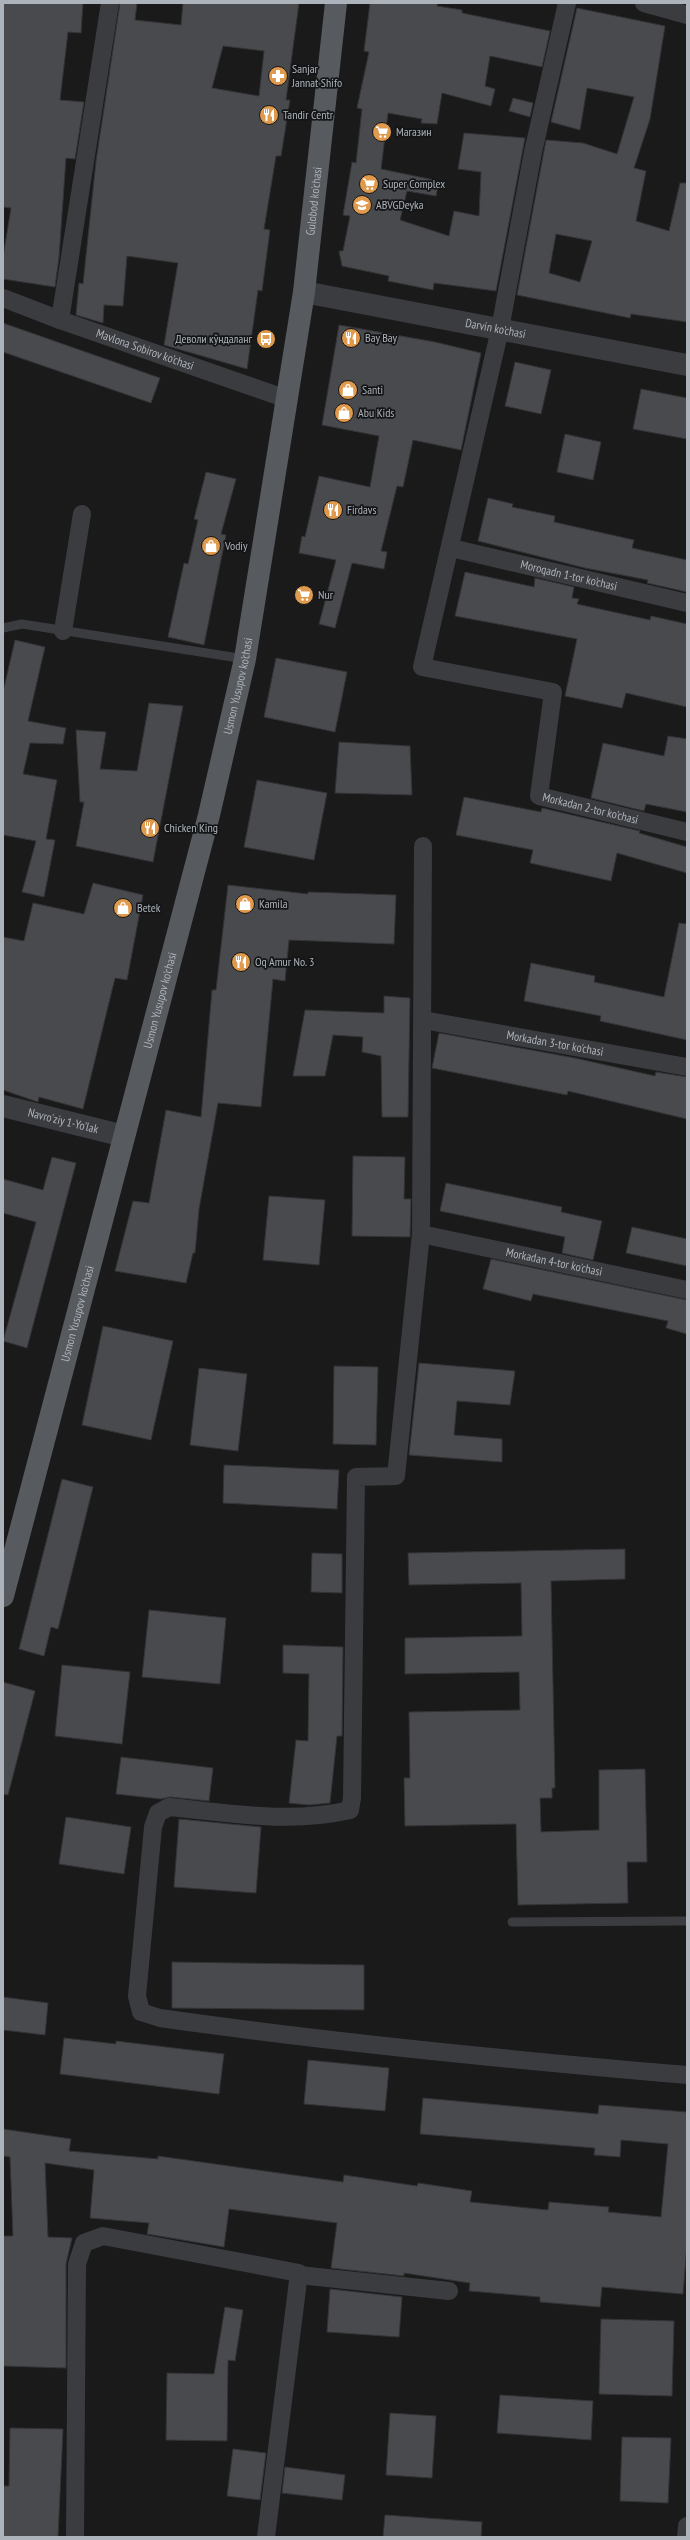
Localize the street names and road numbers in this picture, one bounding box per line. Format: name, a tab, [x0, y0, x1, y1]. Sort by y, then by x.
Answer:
street label: Gulobod ko'chasi	[302, 166, 325, 236]
street label: Darvin ko'chasi	[464, 315, 527, 341]
street label: Mavlona Sobirov ko'chasi	[94, 325, 196, 373]
street label: Morоqadn 1-tor ko'chasi	[519, 556, 619, 594]
street label: Usmon Yusupov ko'chasi	[220, 636, 255, 736]
street label: Morkadan 2-tor ko'chasi	[541, 789, 640, 827]
street label: Usmon Yusupov ko'chasi	[140, 951, 179, 1050]
street label: Morkadan 3-tor ko'chasi	[505, 1027, 605, 1059]
street label: Navro'ziy 1-Yo'lak	[26, 1104, 100, 1136]
street label: Morkadan 4-tor ko'chasi	[505, 1244, 604, 1279]
street label: Usmon Yusupov ko'chasi	[57, 1264, 97, 1363]

